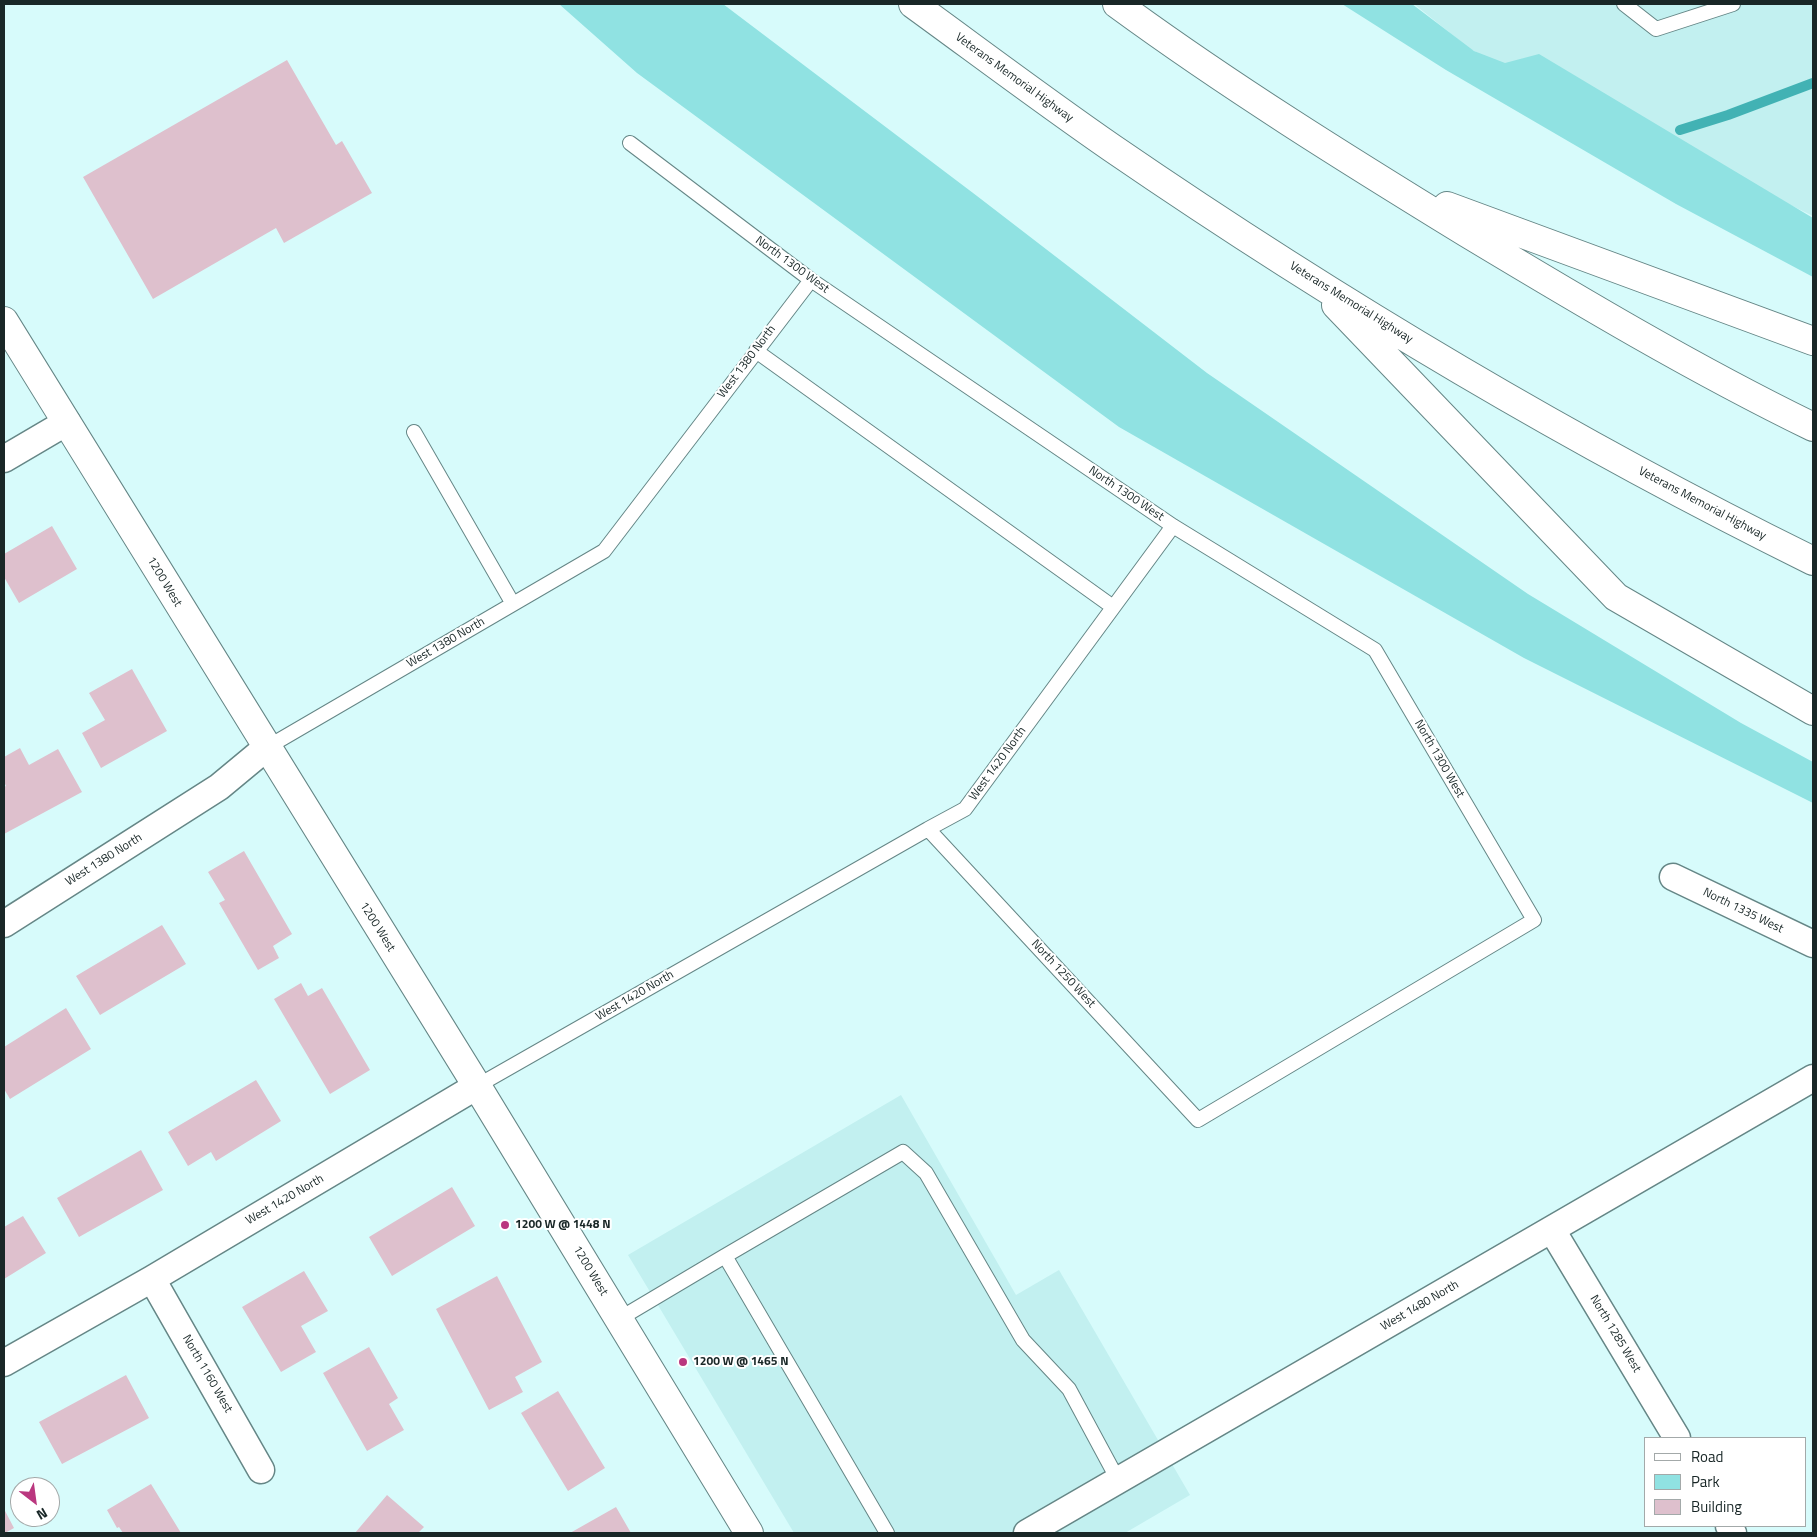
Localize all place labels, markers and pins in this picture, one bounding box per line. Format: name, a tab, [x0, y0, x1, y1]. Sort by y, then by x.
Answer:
place label: 1200 W @ 1448 N	[515, 1218, 610, 1232]
marker: 1200 W @ 1448 N	[499, 1219, 511, 1231]
place label: 1200 W @ 1465 N	[693, 1355, 788, 1369]
marker: 1200 W @ 1465 N	[677, 1356, 689, 1368]

